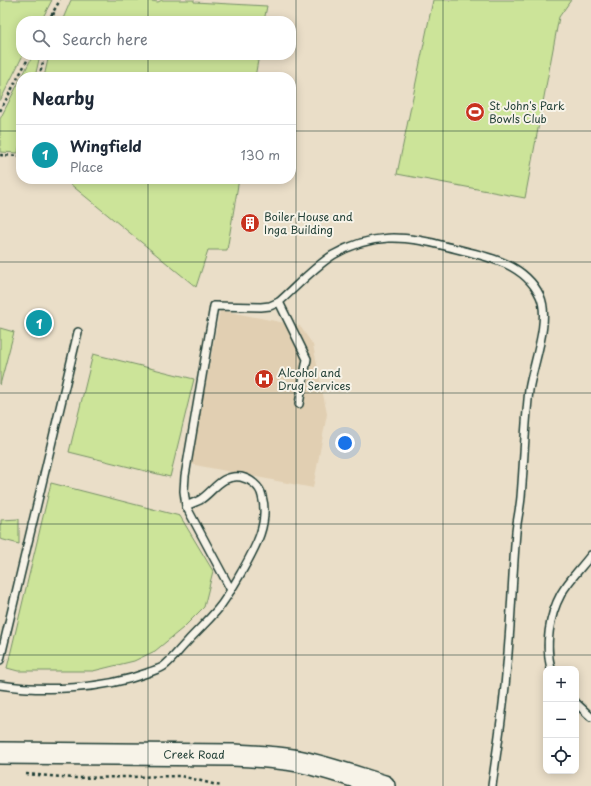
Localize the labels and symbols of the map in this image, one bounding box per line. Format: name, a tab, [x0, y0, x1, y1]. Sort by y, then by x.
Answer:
place label: St John's Park Bowls Club	[489, 97, 565, 127]
sports icon: St John's Park Bowls Club	[464, 101, 486, 123]
place label: Boiler House and Inga Building	[264, 208, 353, 238]
building icon: Boiler House and Inga Building	[239, 212, 261, 234]
pin: 1	[26, 308, 52, 338]
place label: Alcohol and Drug Services	[278, 364, 350, 394]
hospital icon: Alcohol and Drug Services	[253, 368, 275, 390]
your location	[335, 433, 355, 453]
street label: Creek Road	[163, 745, 225, 763]

